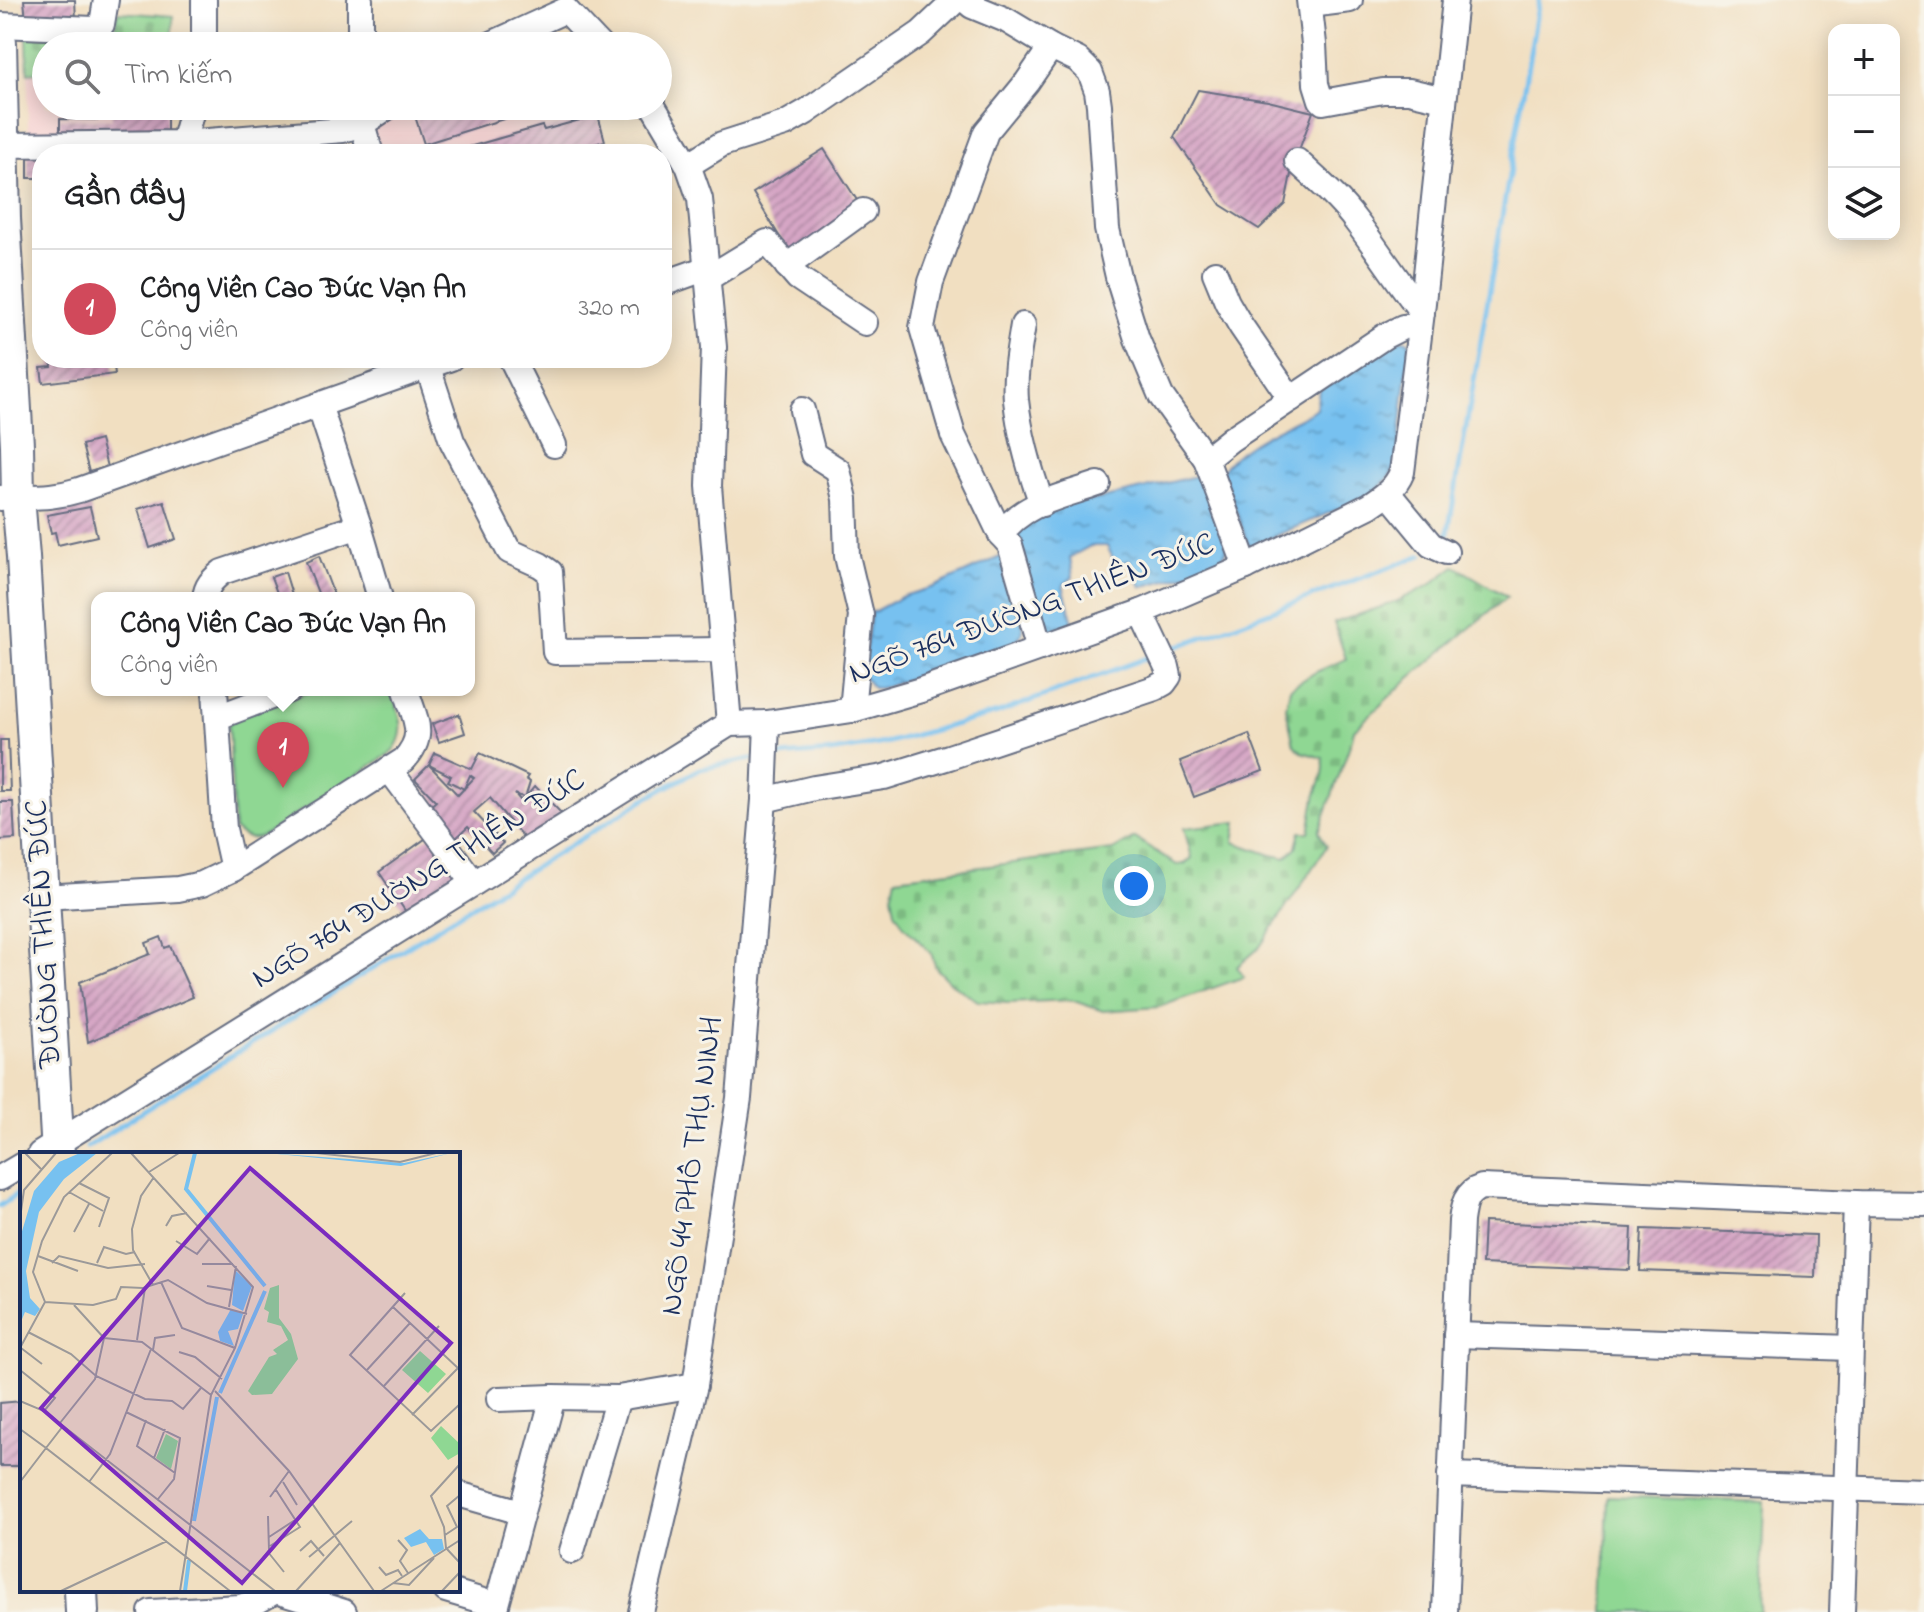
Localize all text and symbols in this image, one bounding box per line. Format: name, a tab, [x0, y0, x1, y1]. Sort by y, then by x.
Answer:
map controls	[1828, 24, 1900, 240]
button: +	[1828, 24, 1900, 96]
search box	[32, 32, 672, 120]
icon: search	[60, 54, 104, 98]
text: Tìm kiếm	[124, 54, 233, 98]
button: −	[1828, 96, 1900, 168]
button: layers	[1828, 168, 1900, 240]
text: Gần đây	[64, 171, 185, 221]
text: Công Viên Cao Đức Vạn An	[140, 268, 466, 312]
text: 1	[86, 290, 94, 328]
text: 320 m	[578, 290, 640, 328]
text: Công viên	[140, 312, 238, 350]
street label: NGÕ 764 ĐƯỜNG THIÊN ĐỨC	[843, 522, 1221, 698]
popup	[91, 592, 475, 696]
text: Công Viên Cao Đức Vạn An	[120, 603, 446, 647]
text: Công viên	[120, 647, 218, 685]
pin: 1	[257, 722, 309, 788]
street label: NGÕ 764 ĐƯỜNG THIÊN ĐỨC	[243, 758, 595, 1002]
street label: ĐƯỜNG THIÊN ĐỨC	[14, 798, 76, 1071]
your location	[1114, 866, 1154, 906]
street label: NGÕ 44 PHỐ THỤ NINH	[649, 1014, 737, 1318]
inset map	[20, 1152, 460, 1592]

